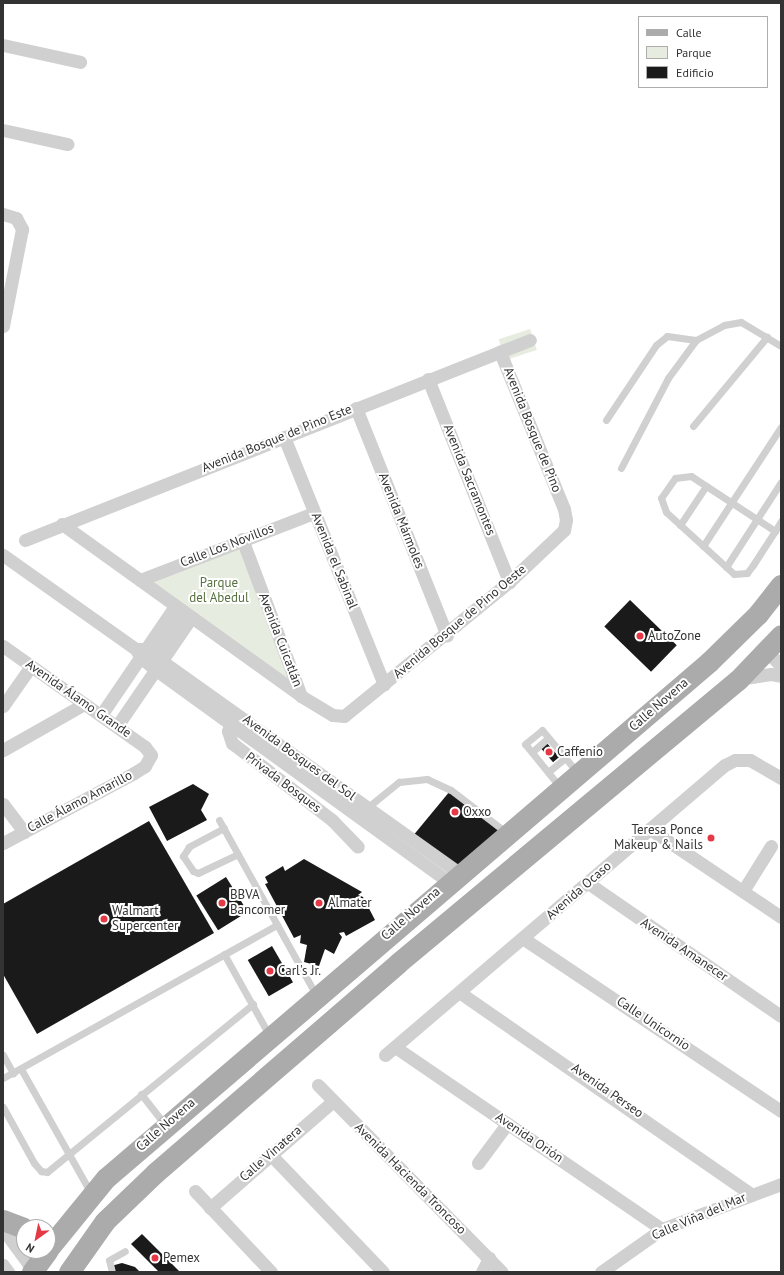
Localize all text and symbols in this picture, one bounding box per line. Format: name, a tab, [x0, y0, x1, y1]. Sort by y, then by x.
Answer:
legend	[638, 16, 768, 88]
text: Calle	[676, 25, 702, 40]
text: Parque	[676, 45, 711, 60]
text: Edificio	[676, 65, 714, 80]
street label: Avenida Bosque de Pino	[500, 365, 564, 495]
street label: Avenida Bosque de Pino Este	[200, 402, 354, 476]
street label: Avenida Sacramontes	[440, 422, 498, 538]
street label: Avenida Mármoles	[375, 471, 427, 571]
street label: Avenida el Sabinal	[308, 511, 360, 611]
street label: Calle Los Novillos	[178, 521, 276, 571]
street label: Avenida Bosque de Pino Oeste	[390, 562, 530, 682]
park label: Parque del Abedul	[189, 576, 249, 607]
street label: Avenida Cuicatlán	[255, 591, 305, 689]
place label: AutoZone	[648, 628, 701, 644]
marker: AutoZone	[635, 631, 645, 641]
street label: Avenida Álamo Grande	[22, 657, 134, 741]
street label: Calle Novena	[626, 675, 692, 735]
street label: Avenida Bosques del Sol	[240, 712, 358, 804]
place label: Caffenio	[557, 744, 603, 760]
marker: Caffenio	[544, 747, 554, 757]
street label: Privada Bosques	[242, 750, 324, 816]
street label: Calle Álamo Amarillo	[25, 768, 135, 836]
place label: Oxxo	[463, 804, 491, 820]
marker: Oxxo	[450, 807, 460, 817]
place label: Teresa Ponce Makeup & Nails	[614, 823, 703, 854]
marker: Teresa Ponce Makeup & Nails	[706, 833, 716, 843]
street label: Avenida Ocaso	[543, 859, 615, 923]
street label: Calle Novena	[378, 884, 444, 944]
place label: BBVA Bancomer	[230, 888, 285, 919]
place label: Almater	[328, 895, 372, 911]
marker: Almater	[313, 897, 325, 909]
marker: BBVA Bancomer	[217, 898, 227, 908]
place label: Walmart Supercenter	[112, 904, 179, 935]
marker: Walmart Supercenter	[99, 914, 109, 924]
street label: Avenida Amanecer	[637, 915, 731, 985]
place label: Carl's Jr.	[278, 963, 321, 979]
marker: Carl's Jr.	[265, 966, 275, 976]
street label: Calle Unicornio	[613, 994, 693, 1054]
street label: Avenida Perseo	[568, 1060, 646, 1122]
street label: Calle Novena	[133, 1095, 199, 1155]
street label: Avenida Orión	[492, 1110, 566, 1166]
street label: Avenida Hacienda Troncoso	[351, 1120, 469, 1238]
street label: Calle Vinatera	[237, 1123, 305, 1185]
street label: Calle Viña del Mar	[649, 1190, 749, 1244]
north arrow	[16, 1219, 56, 1259]
text: N	[23, 1240, 37, 1256]
place label: Pemex	[163, 1250, 200, 1266]
marker: Pemex	[150, 1253, 160, 1263]

